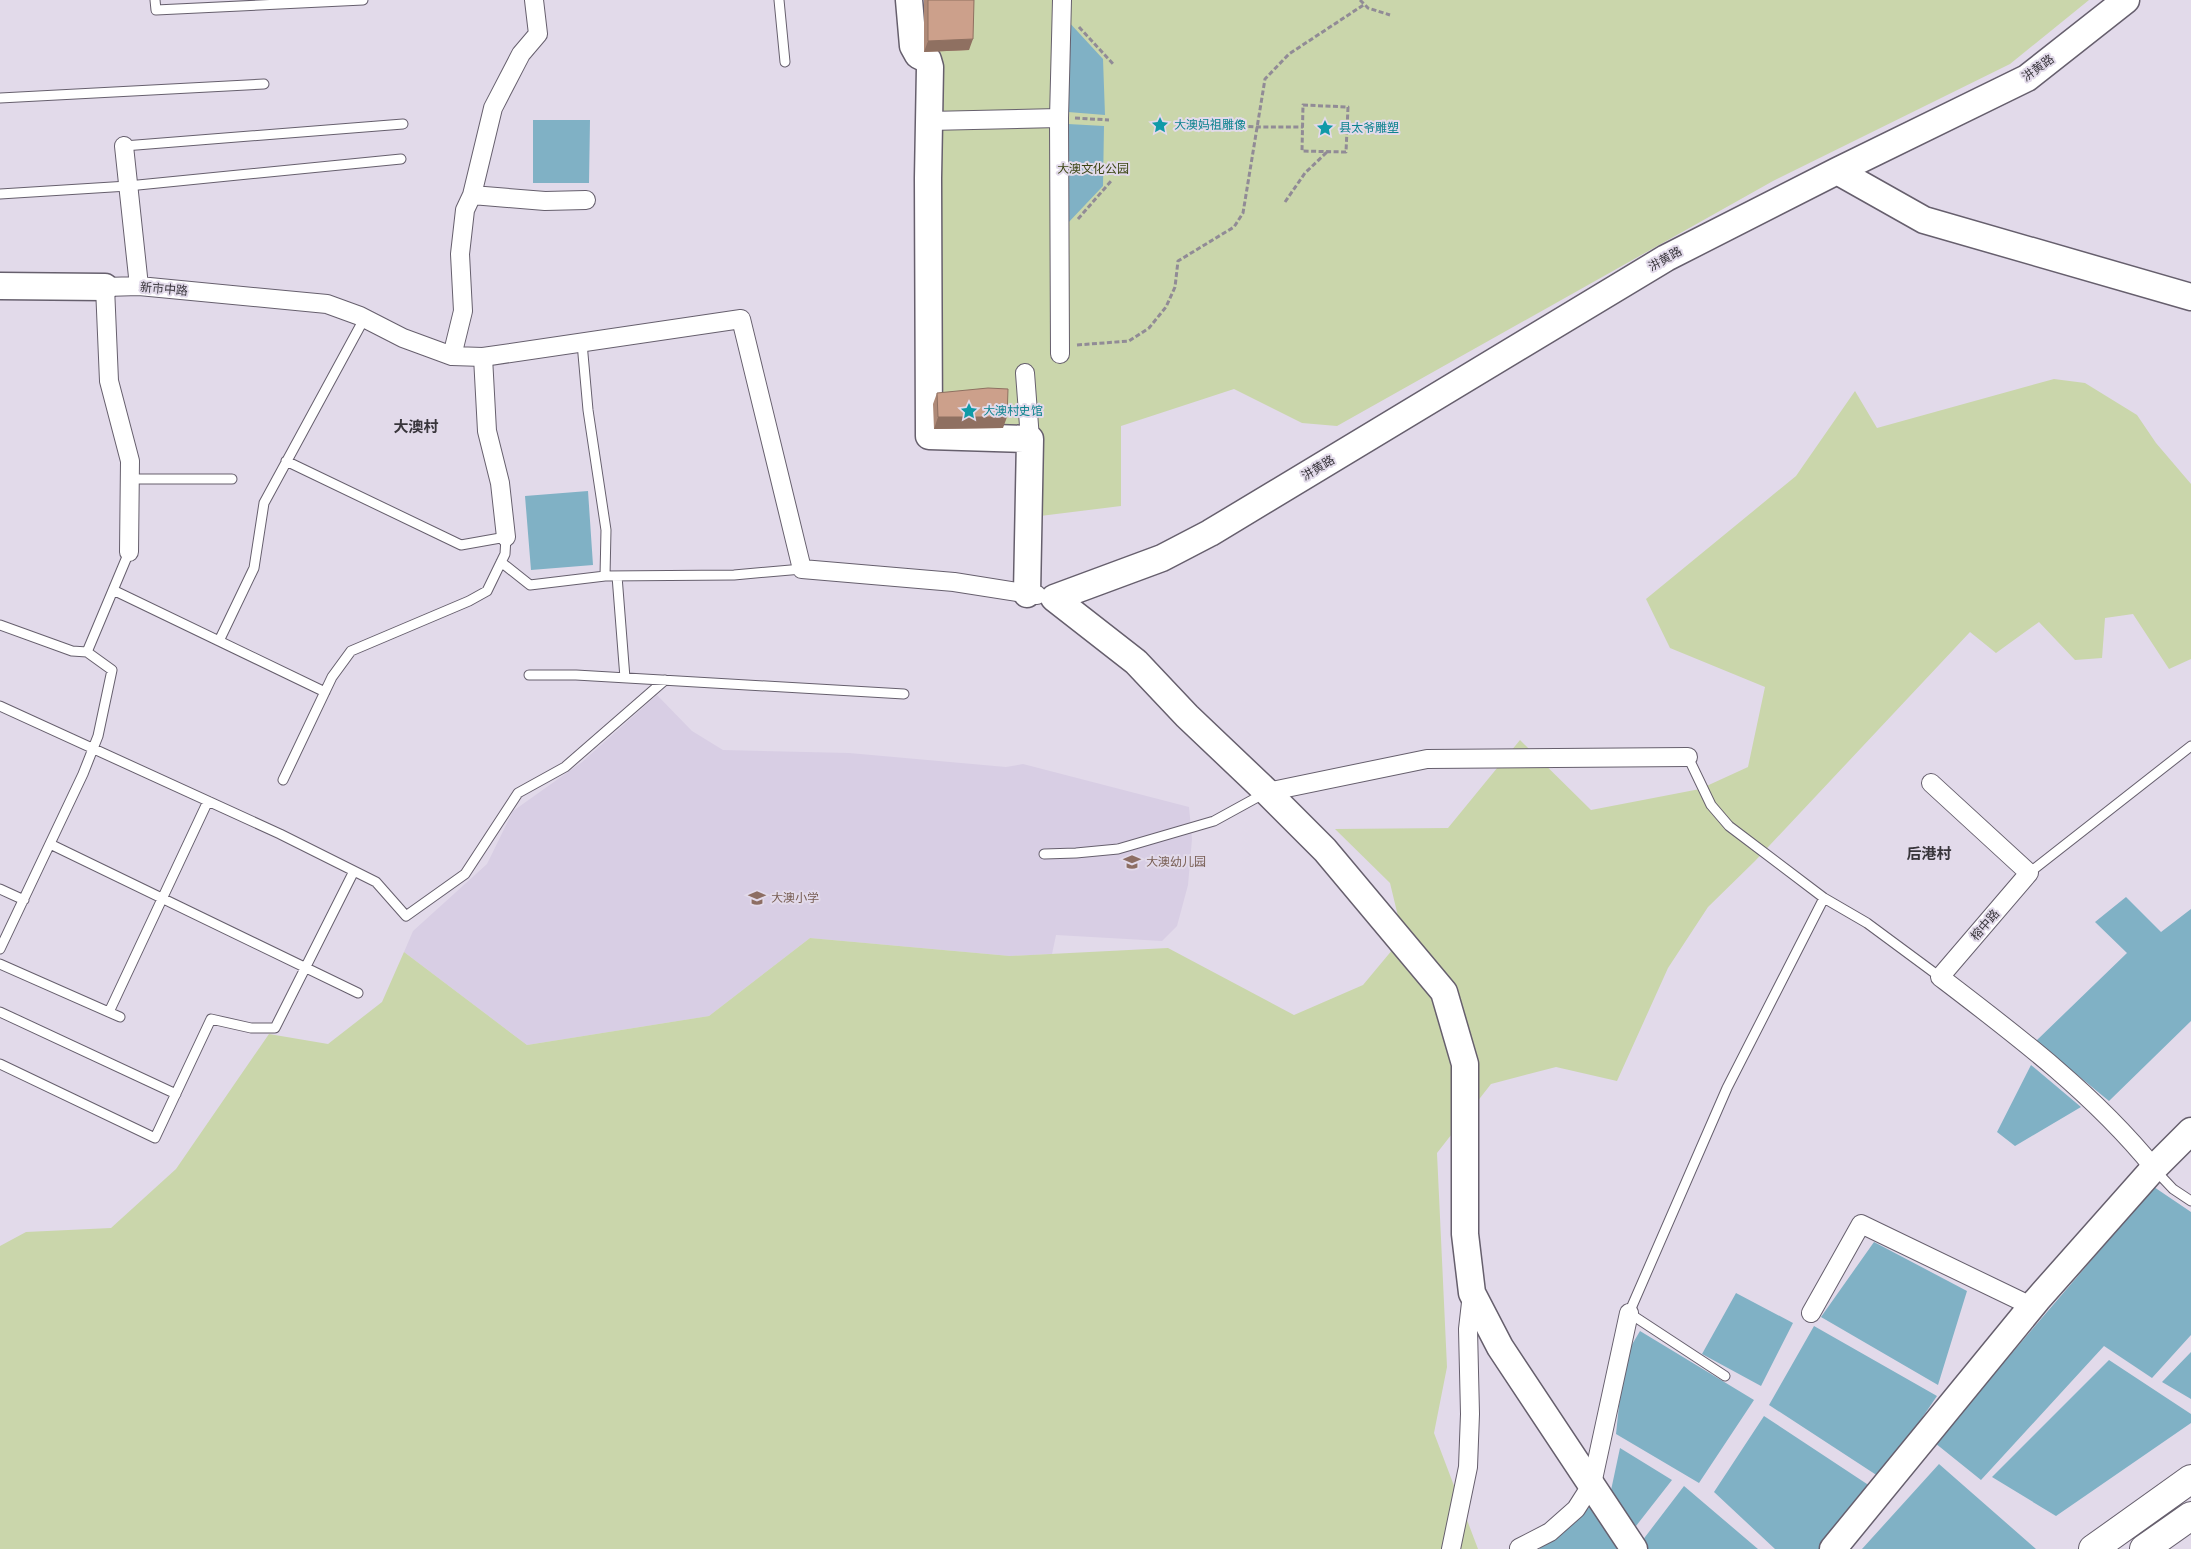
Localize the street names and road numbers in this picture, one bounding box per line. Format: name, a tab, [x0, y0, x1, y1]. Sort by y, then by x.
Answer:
street label: 汫黄路	[2019, 52, 2057, 84]
street label: 汫黄路	[1646, 244, 1684, 274]
street label: 新市中路	[139, 280, 189, 298]
street label: 汫黄路	[1299, 453, 1337, 483]
street label: 榕中路	[1968, 907, 2002, 943]

